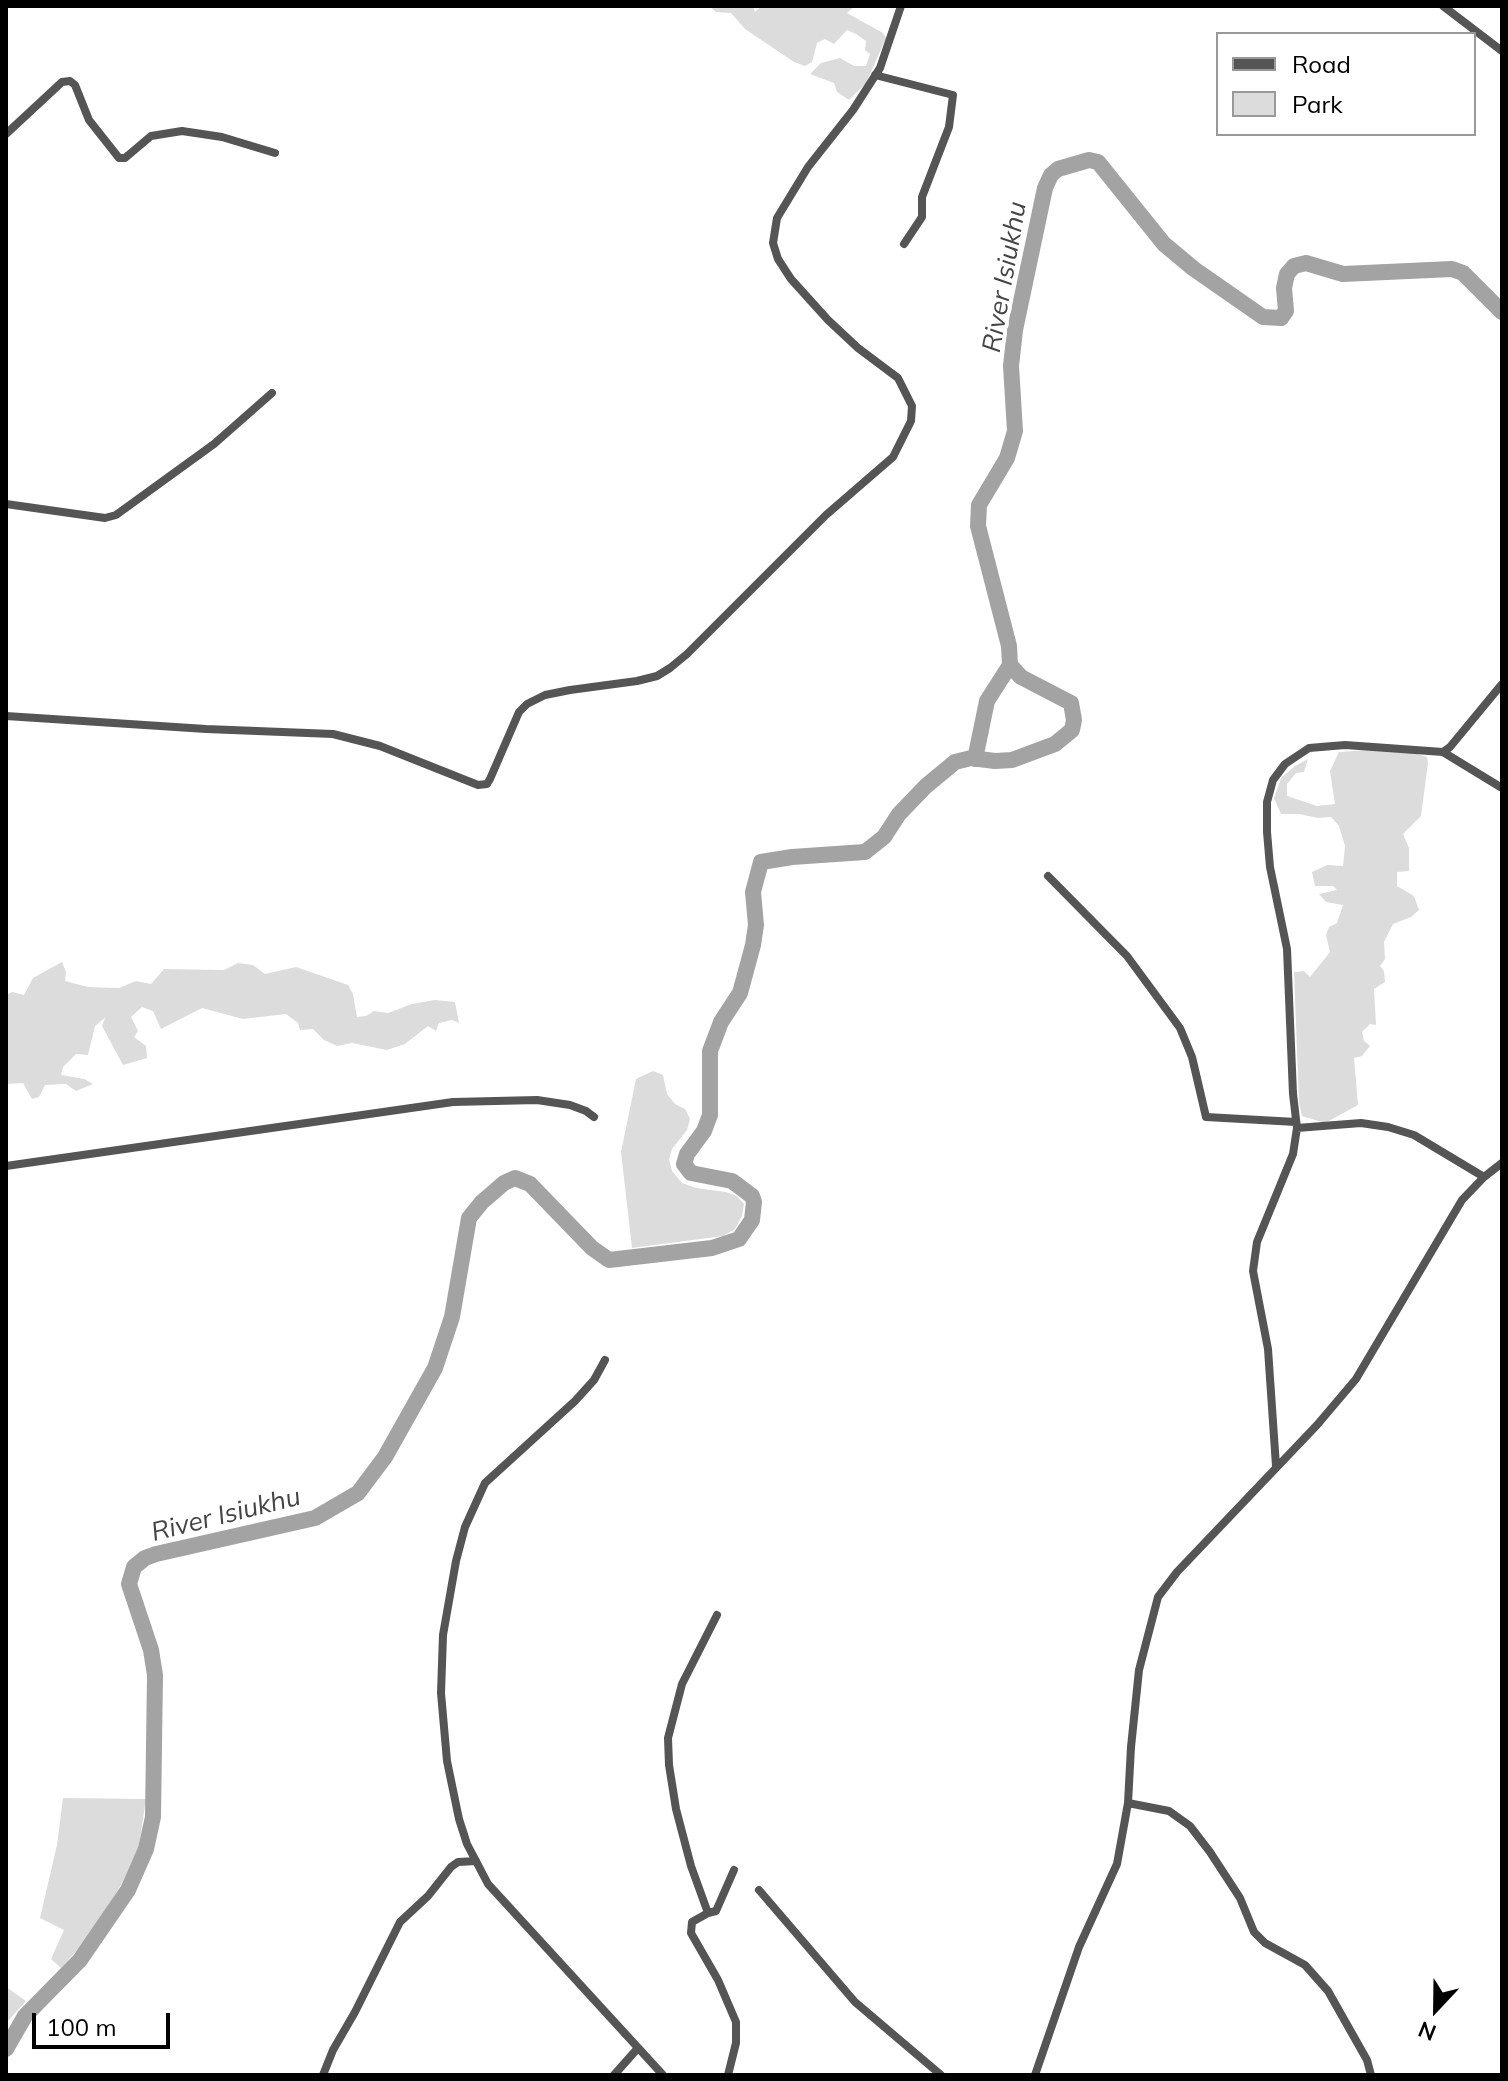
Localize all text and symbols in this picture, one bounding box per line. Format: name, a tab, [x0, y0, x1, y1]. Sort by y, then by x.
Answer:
legend	[1216, 32, 1476, 136]
text: Road	[1292, 49, 1351, 79]
text: Park	[1292, 89, 1343, 119]
water label: River Isiukhu	[976, 199, 1034, 355]
water label: River Isiukhu	[148, 1481, 304, 1549]
north arrow	[1396, 1969, 1476, 2049]
scale bar	[36, 1997, 174, 2047]
text: 100 m	[46, 2012, 117, 2042]
text: N	[1414, 2015, 1440, 2047]

